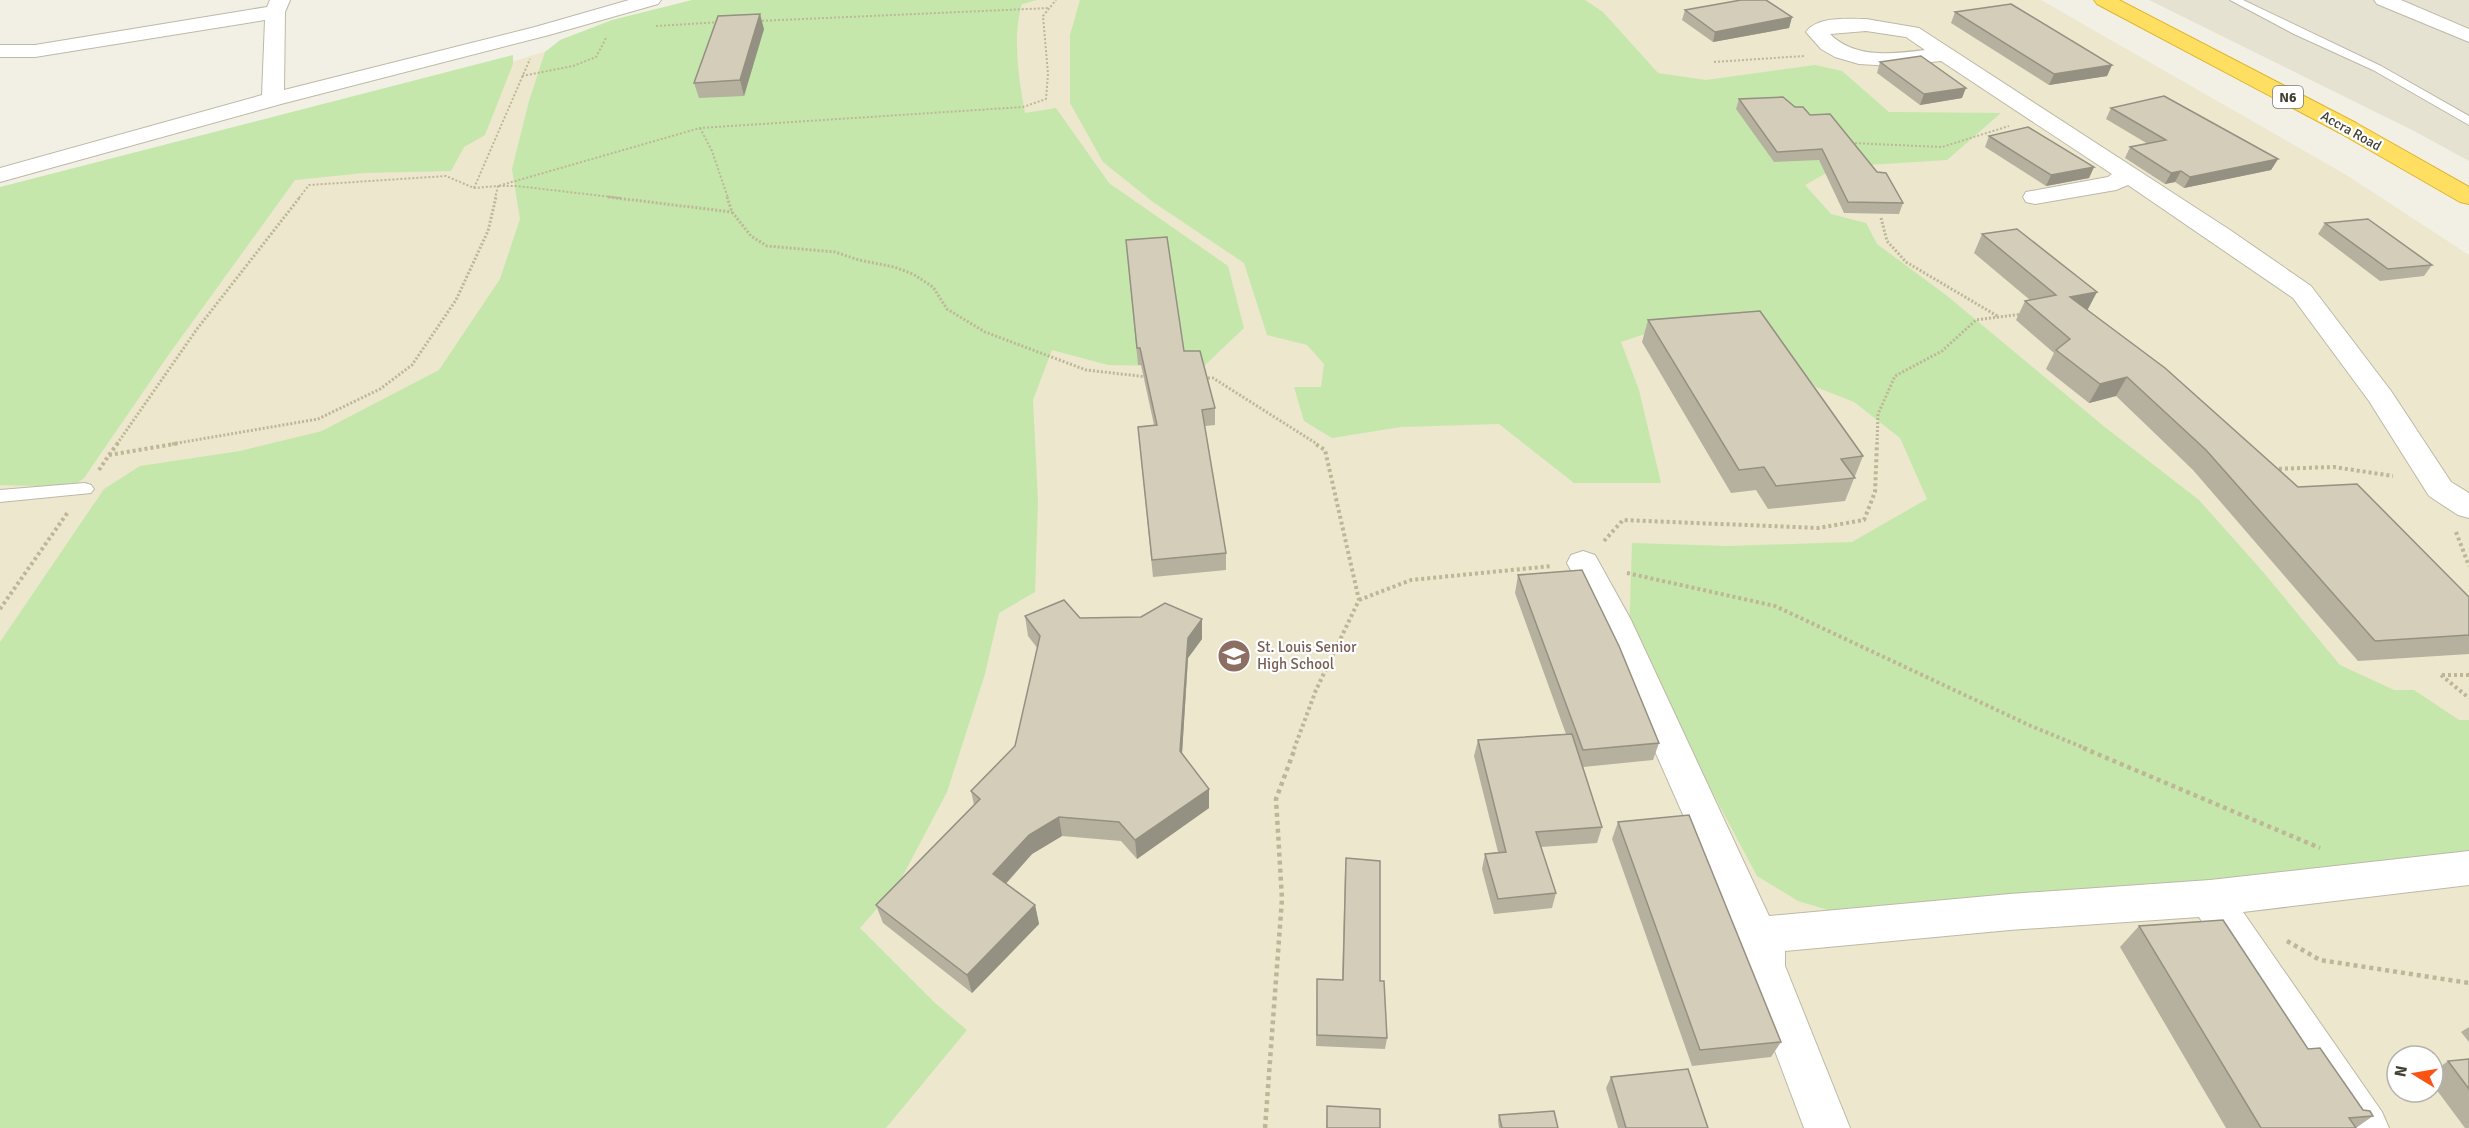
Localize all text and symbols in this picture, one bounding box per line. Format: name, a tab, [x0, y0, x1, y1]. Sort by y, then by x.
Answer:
road number: N6	[2273, 86, 2303, 108]
street label: Accra Road	[2318, 107, 2384, 155]
school or university icon: St. Louis Senior High School	[1216, 638, 1252, 674]
place label: St. Louis Senior High School	[1257, 638, 1357, 673]
north arrow	[2385, 1044, 2445, 1104]
text: N	[2390, 1064, 2412, 1079]

